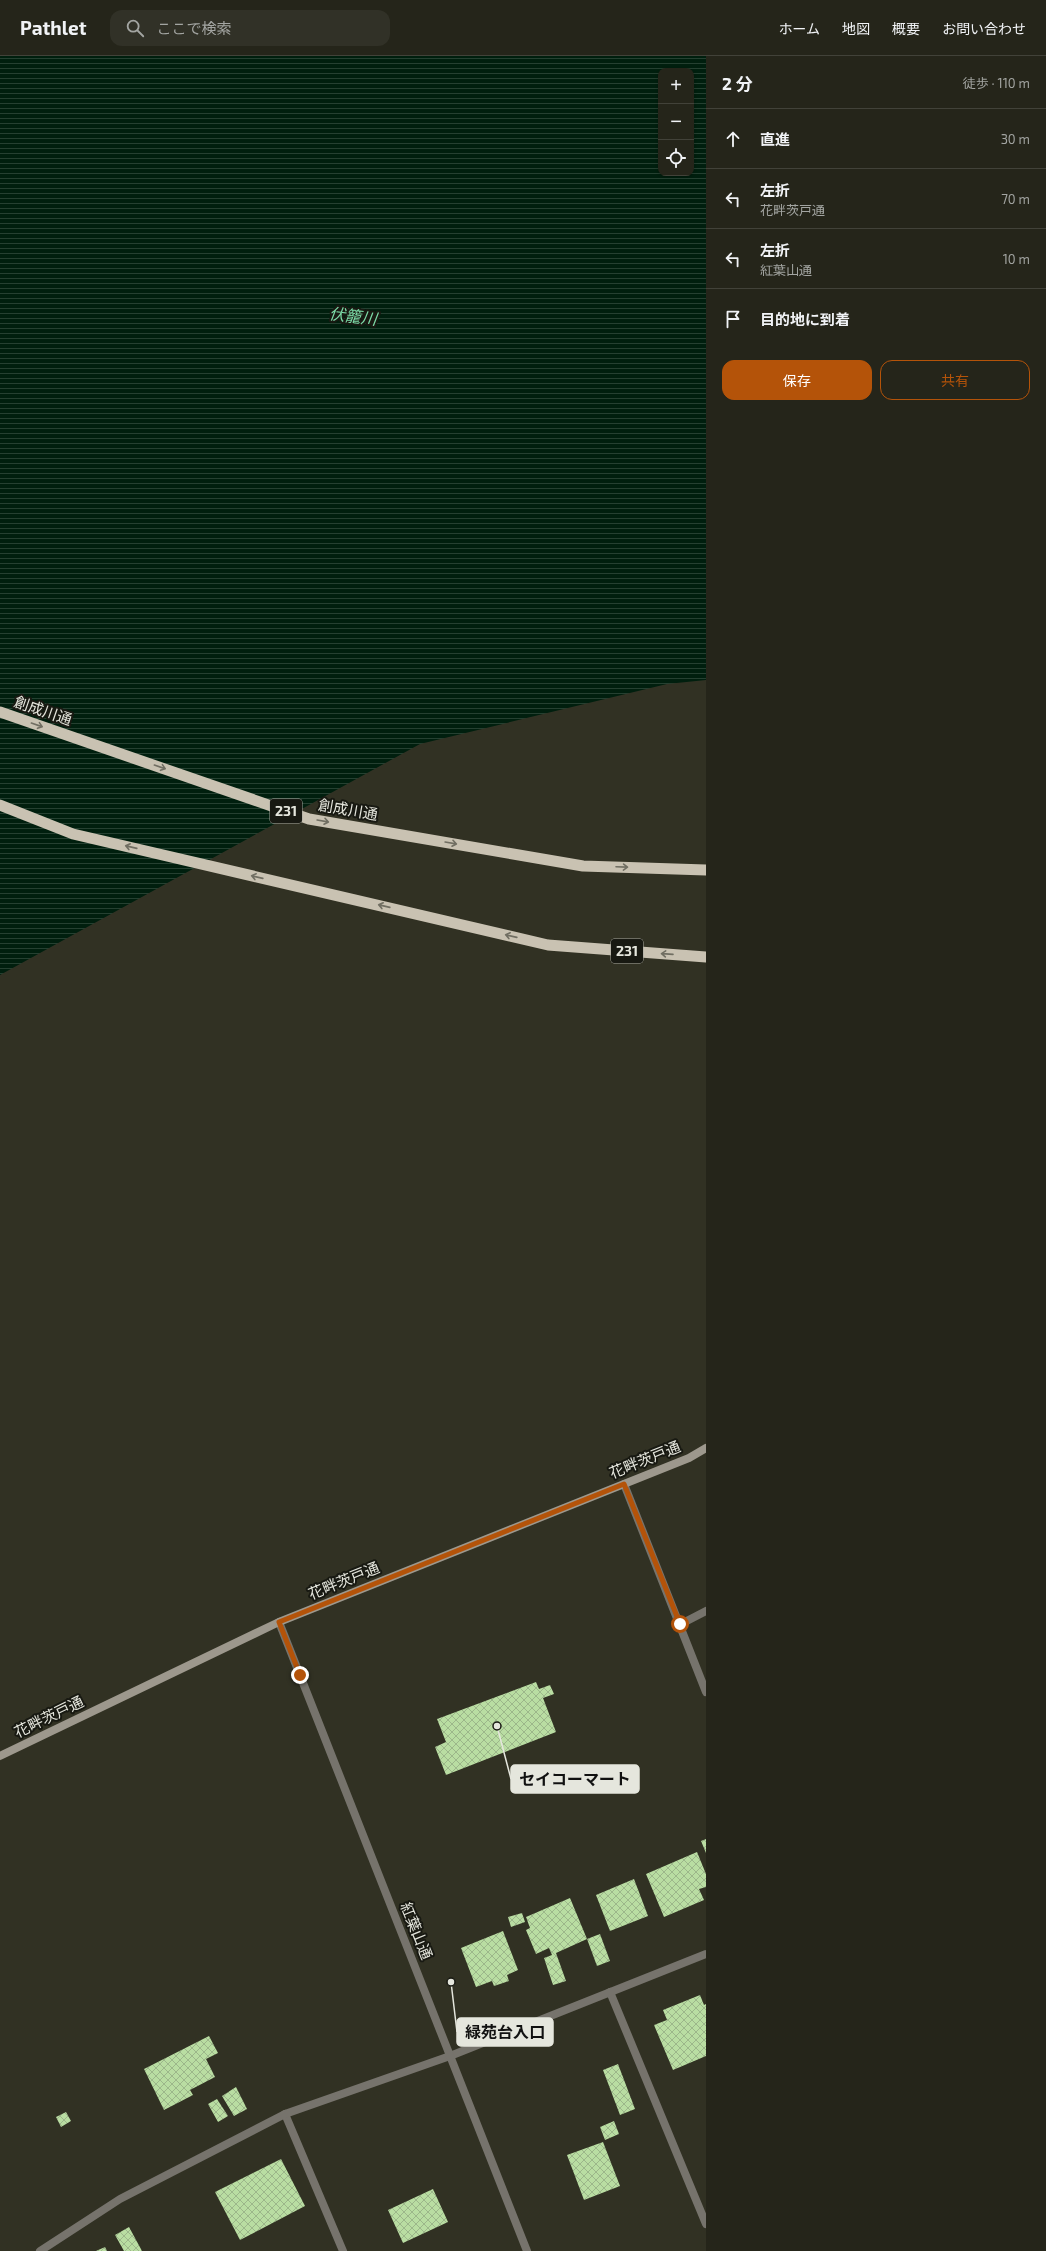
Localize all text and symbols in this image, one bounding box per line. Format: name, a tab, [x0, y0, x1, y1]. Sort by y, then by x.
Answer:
search box	[110, 10, 390, 46]
text: Pathlet	[20, 16, 86, 39]
icon: search	[124, 17, 146, 39]
text: ここで検索	[156, 19, 231, 37]
text: ホーム	[778, 20, 820, 37]
text: 地図	[842, 20, 870, 37]
text: 概要	[892, 20, 920, 37]
text: お問い合わせ	[942, 20, 1026, 37]
map controls	[658, 68, 694, 176]
button: +	[658, 68, 694, 104]
text: 2 分	[722, 73, 753, 93]
text: 徒歩 · 110 m	[963, 75, 1030, 91]
button: −	[658, 104, 694, 140]
icon: ahead	[722, 128, 744, 150]
text: 直進	[760, 130, 790, 148]
text: 30 m	[1001, 131, 1030, 147]
button: locate	[658, 140, 694, 176]
text: 左折	[760, 181, 790, 199]
icon: left	[722, 188, 744, 210]
text: 70 m	[1001, 191, 1030, 207]
text: 花畔茨戸通	[760, 202, 825, 218]
text: 左折	[760, 241, 790, 259]
icon: left	[722, 248, 744, 270]
text: 10 m	[1003, 251, 1030, 267]
text: 紅葉山通	[760, 262, 812, 278]
water label: 伏籠川	[328, 303, 380, 328]
icon: arrive	[722, 308, 744, 330]
text: 目的地に到着	[760, 310, 850, 328]
button: 保存	[722, 360, 872, 400]
button: 共有	[880, 360, 1030, 400]
street label: 創成川通	[12, 692, 75, 728]
one-way arrow	[30, 722, 43, 729]
one-way arrow	[153, 764, 165, 772]
street label: 創成川通	[317, 795, 379, 823]
road number: 231	[270, 799, 302, 823]
one-way arrow	[316, 817, 329, 825]
one-way arrow	[444, 839, 457, 847]
one-way arrow	[124, 843, 137, 851]
one-way arrow	[615, 863, 628, 871]
one-way arrow	[251, 873, 264, 880]
one-way arrow	[378, 902, 391, 910]
one-way arrow	[504, 932, 517, 939]
road number: 231	[611, 939, 643, 963]
one-way arrow	[661, 950, 674, 958]
street label: 花畔茨戸通	[606, 1437, 683, 1481]
street label: 花畔茨戸通	[305, 1558, 382, 1602]
route start	[671, 1615, 689, 1633]
route end	[291, 1666, 309, 1684]
street label: 花畔茨戸通	[11, 1692, 86, 1741]
callout: セイコーマート	[511, 1765, 639, 1793]
text: セイコーマート	[519, 1769, 631, 1788]
street label: 紅葉山通	[397, 1899, 437, 1962]
callout: 緑苑台入口	[457, 2018, 553, 2046]
text: 緑苑台入口	[465, 2022, 545, 2041]

